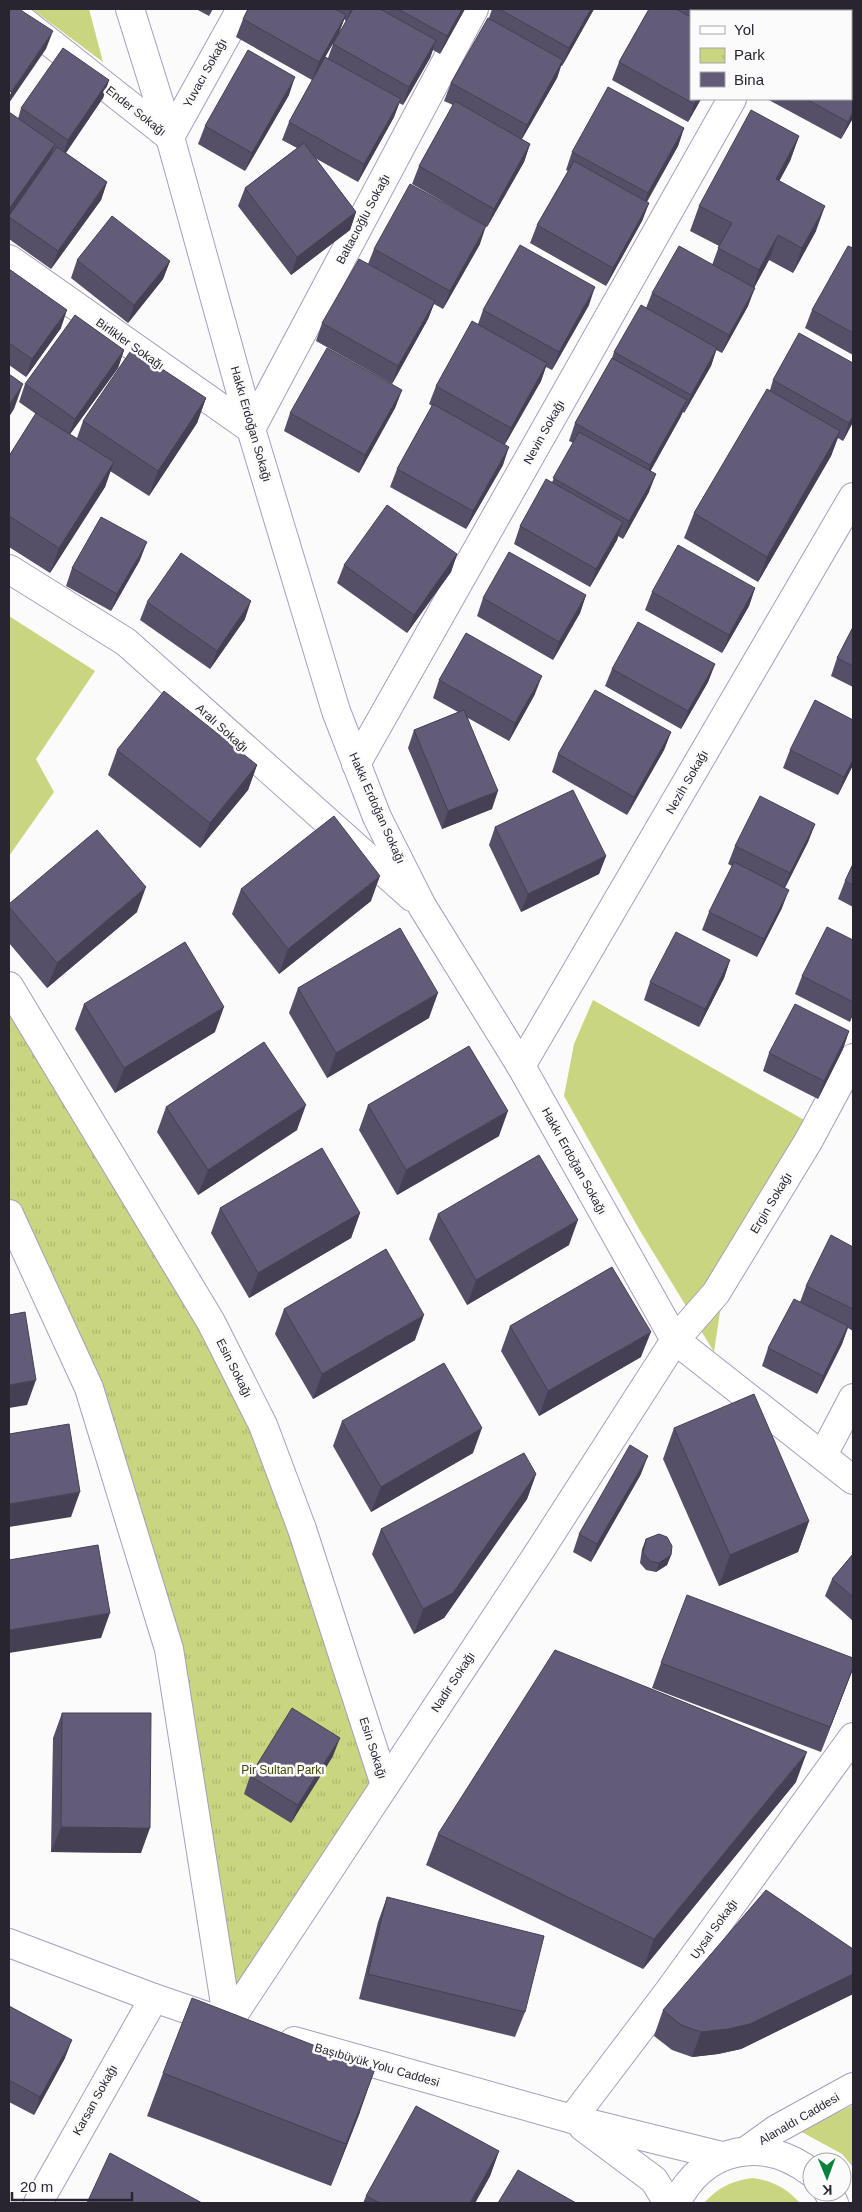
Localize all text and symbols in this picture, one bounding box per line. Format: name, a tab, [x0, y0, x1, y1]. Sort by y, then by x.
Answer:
legend	[690, 10, 852, 100]
text: Yol	[734, 21, 754, 38]
street label: Yuvacı Sokağı	[180, 36, 230, 110]
text: Park	[734, 46, 765, 63]
text: Bina	[734, 71, 765, 88]
street label: Ender Sokağı	[103, 83, 169, 139]
street label: Baltacıoğlu Sokağı	[333, 172, 393, 266]
street label: Birlikler Sokağı	[93, 315, 167, 373]
street label: Hakkı Erdoğan Sokağı	[228, 364, 274, 484]
street label: Nevin Sokağı	[521, 397, 567, 467]
street label: Aralı Sokağı	[193, 701, 251, 755]
street label: Nezih Sokağı	[663, 748, 711, 816]
street label: Hakkı Erdoğan Sokağı	[346, 750, 408, 866]
street label: Hakkı Erdoğan Sokağı	[539, 1105, 609, 1217]
street label: Ergin Sokağı	[747, 1170, 795, 1236]
street label: Esin Sokağı	[213, 1336, 255, 1400]
street label: Nadir Sokağı	[428, 1649, 478, 1715]
street label: Esin Sokağı	[356, 1715, 390, 1781]
park label: Pir Sultan Parkı	[241, 1763, 325, 1777]
street label: Uysal Sokağı	[688, 1896, 740, 1962]
street label: Başıbüyük Yolu Caddesi	[313, 2040, 441, 2090]
street label: Karsan Sokağı	[70, 2062, 120, 2138]
street label: Alanaldı Caddesi	[756, 2090, 842, 2148]
north arrow	[802, 2152, 852, 2202]
scale bar	[12, 2170, 132, 2202]
text: 20 m	[20, 2178, 53, 2195]
text: K	[822, 2182, 832, 2198]

